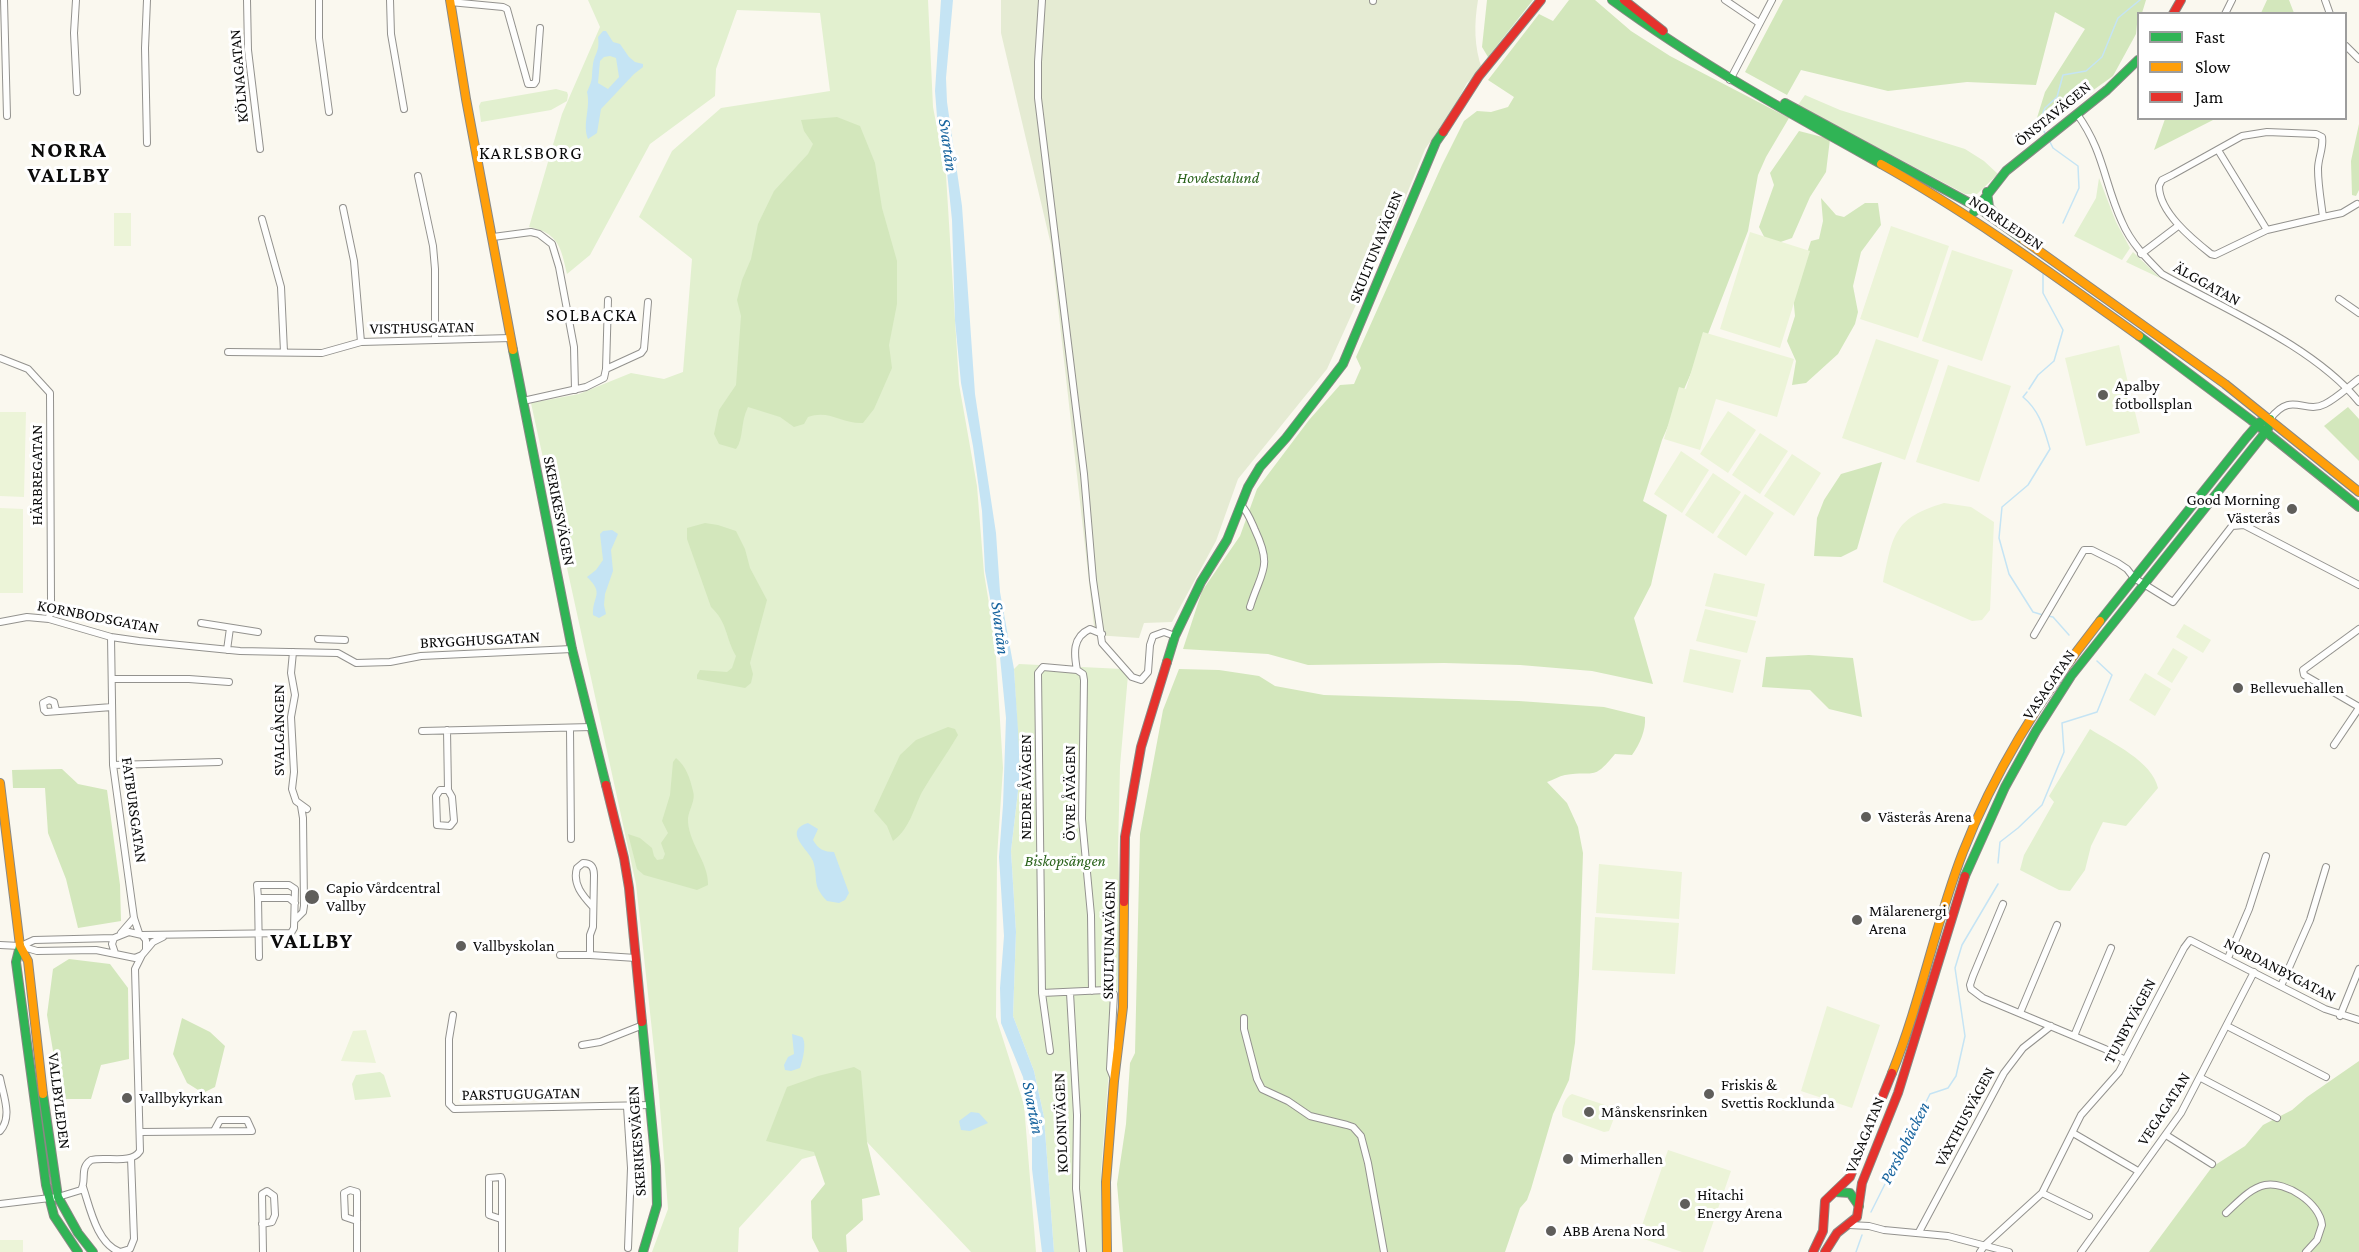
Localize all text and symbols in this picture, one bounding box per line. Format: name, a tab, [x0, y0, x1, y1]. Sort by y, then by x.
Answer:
legend	[2137, 12, 2347, 120]
text: Fast	[2195, 27, 2225, 47]
street label: KÖLNAGATAN	[225, 29, 253, 123]
text: Slow	[2195, 57, 2230, 77]
street label: ÖNSTAVÄGEN	[2011, 77, 2095, 151]
text: Jam	[2195, 87, 2223, 107]
water label: Svartån	[934, 117, 962, 173]
district label: NORRA VALLBY	[27, 137, 111, 188]
district label: KARLSBORG	[479, 142, 583, 164]
park label: Hovdestalund	[1177, 168, 1259, 188]
street label: SKULTUNAVÄGEN	[1345, 188, 1407, 306]
street label: NORRLEDEN	[1965, 191, 2047, 255]
street label: ÄLGGATAN	[2170, 258, 2244, 310]
district label: SOLBACKA	[546, 304, 638, 326]
street label: VISTHUSGATAN	[369, 317, 475, 339]
place label: Apalby fotbollsplan	[2115, 376, 2192, 414]
marker: Apalby fotbollsplan	[2096, 388, 2110, 402]
street label: HÄRBREGATAN	[27, 424, 47, 526]
street label: SKERIKESVÄGEN	[539, 455, 579, 567]
place label: Good Morning Västerås	[2187, 490, 2280, 528]
marker: Good Morning Västerås	[2285, 502, 2299, 516]
street label: KORNBODSGATAN	[36, 596, 160, 638]
water label: Svartån	[986, 600, 1014, 656]
street label: BRYGGHUSGATAN	[419, 627, 541, 653]
street label: VASAGATAN	[2019, 646, 2079, 724]
place label: Bellevuehallen	[2250, 678, 2344, 698]
marker: Bellevuehallen	[2231, 681, 2245, 695]
street label: SVALGÅNGEN	[269, 684, 289, 776]
street label: NEDRE ÅVÄGEN	[1016, 734, 1036, 840]
street label: ÖVRE ÅVÄGEN	[1060, 745, 1080, 841]
street label: FATBURSGATAN	[117, 756, 151, 864]
place label: Västerås Arena	[1878, 807, 1972, 827]
marker: Västerås Arena	[1859, 810, 1873, 824]
park label: Biskopsängen	[1024, 851, 1106, 871]
place label: Capio Vårdcentral Vallby	[326, 878, 440, 916]
street label: SKULTUNAVÄGEN	[1098, 880, 1120, 1000]
marker: Capio Vårdcentral Vallby	[303, 888, 321, 906]
place label: Mälarenergi Arena	[1869, 901, 1947, 939]
marker: Mälarenergi Arena	[1850, 913, 1864, 927]
district label: VALLBY	[270, 928, 354, 954]
street label: NORDANBYGATAN	[2221, 933, 2339, 1007]
place label: Vallbyskolan	[473, 936, 555, 956]
marker: Vallbyskolan	[454, 939, 468, 953]
street label: TUNBYVÄGEN	[2100, 975, 2160, 1067]
street label: VALLBYLEDEN	[44, 1052, 74, 1150]
street label: VÄXTHUSVÄGEN	[1931, 1064, 1999, 1170]
street label: VEGAGATAN	[2133, 1069, 2195, 1149]
street label: KOLONIVÄGEN	[1050, 1072, 1072, 1174]
place label: Friskis & Svettis Rocklunda	[1721, 1075, 1835, 1113]
water label: Svartån	[1017, 1080, 1049, 1136]
street label: PARSTUGUGATAN	[461, 1083, 581, 1105]
street label: SKERIKESVÄGEN	[624, 1085, 650, 1197]
marker: Friskis & Svettis Rocklunda	[1702, 1087, 1716, 1101]
place label: Vallbykyrkan	[139, 1088, 223, 1108]
marker: Vallbykyrkan	[120, 1091, 134, 1105]
street label: VASAGATAN	[1841, 1094, 1889, 1176]
water label: Persbobäcken	[1875, 1098, 1935, 1188]
place label: Månskensrinken	[1601, 1102, 1708, 1122]
marker: Månskensrinken	[1582, 1105, 1596, 1119]
place label: Mimerhallen	[1580, 1149, 1663, 1169]
marker: Mimerhallen	[1561, 1152, 1575, 1166]
place label: Hitachi Energy Arena	[1697, 1185, 1782, 1223]
marker: Hitachi Energy Arena	[1678, 1197, 1692, 1211]
place label: ABB Arena Nord	[1563, 1221, 1665, 1241]
marker: ABB Arena Nord	[1544, 1224, 1558, 1238]

